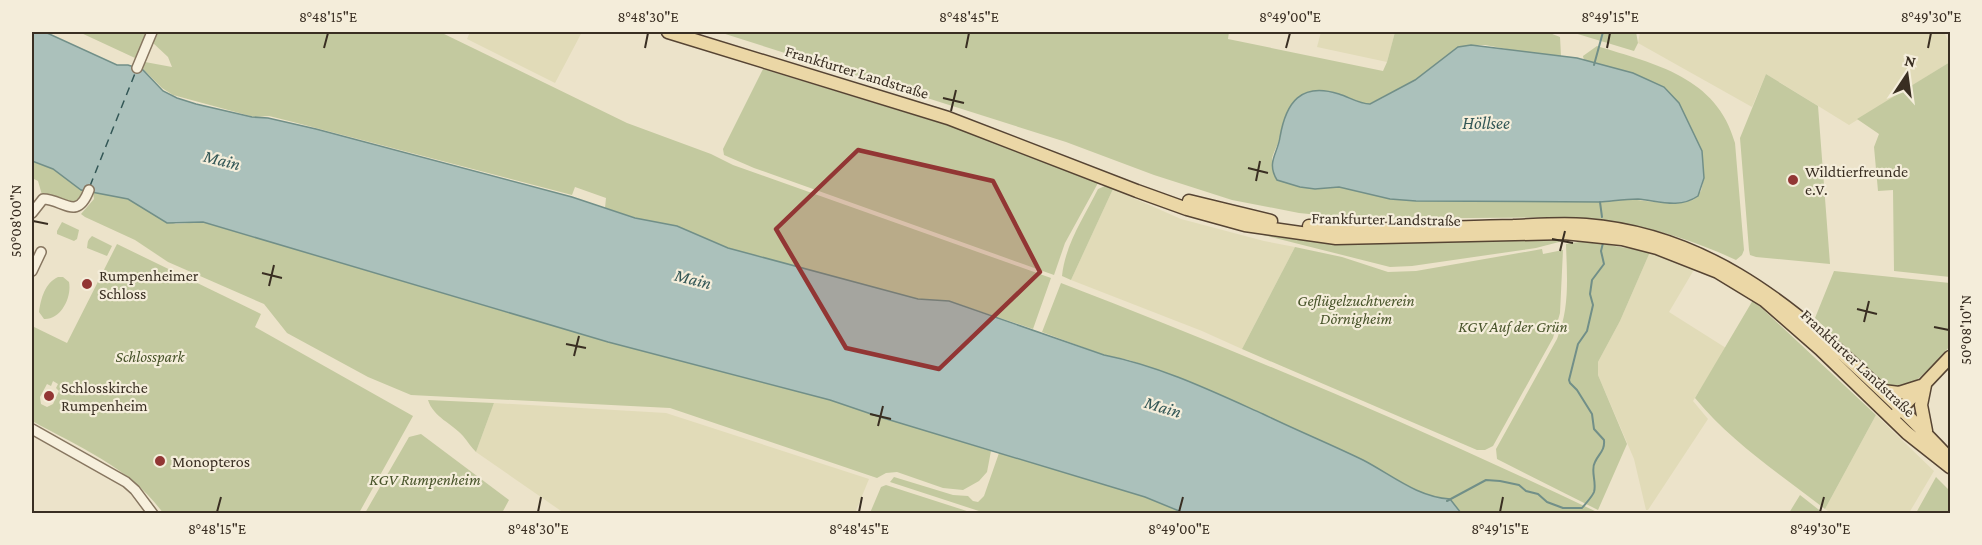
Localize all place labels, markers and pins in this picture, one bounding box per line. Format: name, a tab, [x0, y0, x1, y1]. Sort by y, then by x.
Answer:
place label: Wildtierfreunde e.V.	[1805, 163, 1908, 198]
marker: Wildtierfreunde e.V.	[1786, 173, 1800, 187]
place label: Rumpenheimer Schloss	[99, 267, 199, 302]
marker: Rumpenheimer Schloss	[80, 277, 94, 291]
place label: Schlosskirche Rumpenheim	[61, 379, 148, 415]
marker: Schlosskirche Rumpenheim	[42, 389, 56, 403]
place label: Monopteros	[172, 453, 250, 471]
marker: Monopteros	[153, 454, 167, 468]

